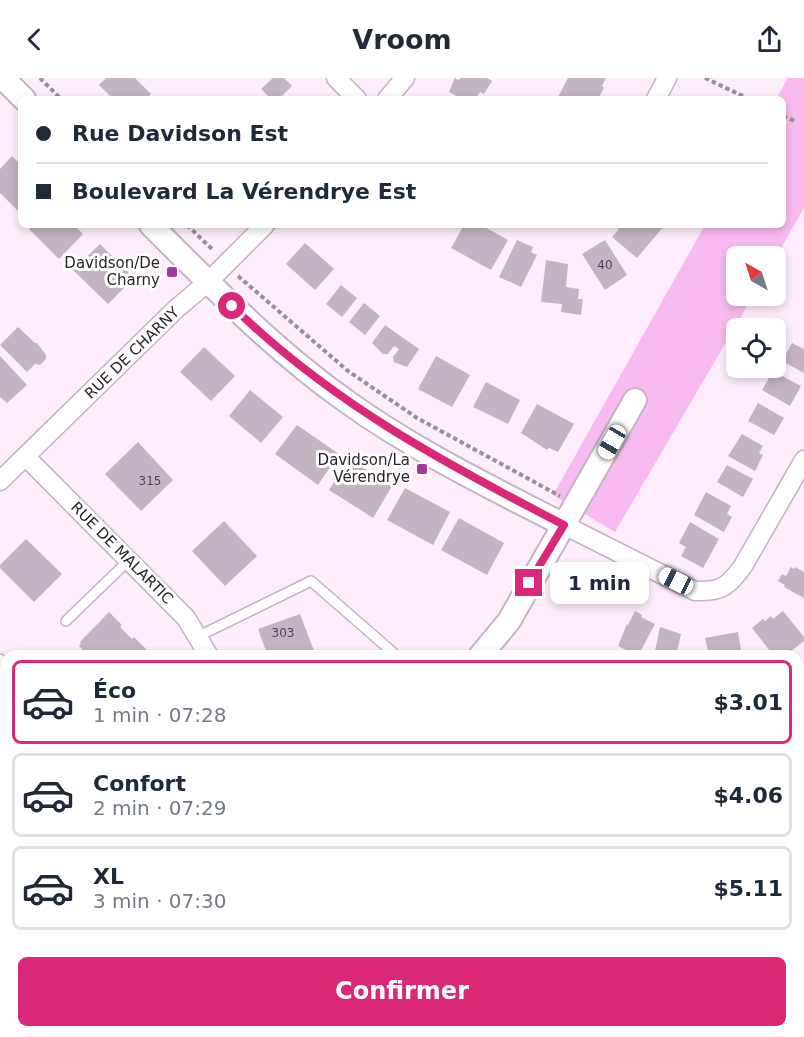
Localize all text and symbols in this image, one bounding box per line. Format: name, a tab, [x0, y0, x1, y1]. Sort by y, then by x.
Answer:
icon: back	[18, 23, 51, 56]
icon: share	[753, 23, 786, 56]
text: Vroom	[352, 24, 452, 55]
text: Rue Davidson Est	[72, 121, 288, 146]
text: Boulevard La Vérendrye Est	[72, 179, 416, 204]
north arrow	[726, 246, 786, 306]
map controls	[726, 246, 786, 378]
place label: Davidson/De Charny	[64, 254, 160, 289]
house number: 40	[597, 258, 613, 272]
marker: Davidson/De Charny	[165, 265, 179, 279]
route start	[218, 292, 245, 319]
street label: RUE DE CHARNY	[81, 303, 184, 403]
button: locate	[726, 318, 786, 378]
car	[595, 422, 629, 462]
place label: Davidson/La Vérendrye	[318, 451, 410, 486]
marker: Davidson/La Vérendrye	[415, 462, 429, 476]
house number: 315	[139, 474, 161, 488]
street label: RUE DE MALARTIC	[67, 498, 177, 608]
callout: 1 min	[550, 562, 649, 604]
car	[656, 565, 696, 597]
route end	[515, 569, 542, 596]
text: 1 min	[568, 571, 631, 595]
house number: 303	[272, 626, 294, 640]
icon: car	[21, 675, 75, 729]
text: Éco	[93, 678, 136, 703]
text: $3.01	[713, 690, 783, 715]
text: 1 min · 07:28	[93, 703, 227, 727]
icon: car	[21, 768, 75, 822]
text: Confort	[93, 771, 186, 796]
text: $4.06	[713, 783, 783, 808]
text: 2 min · 07:29	[93, 796, 227, 820]
icon: car	[21, 861, 75, 915]
text: XL	[93, 864, 124, 889]
text: $5.11	[713, 876, 783, 901]
text: 3 min · 07:30	[93, 889, 227, 913]
button: Confirmer	[18, 957, 786, 1026]

